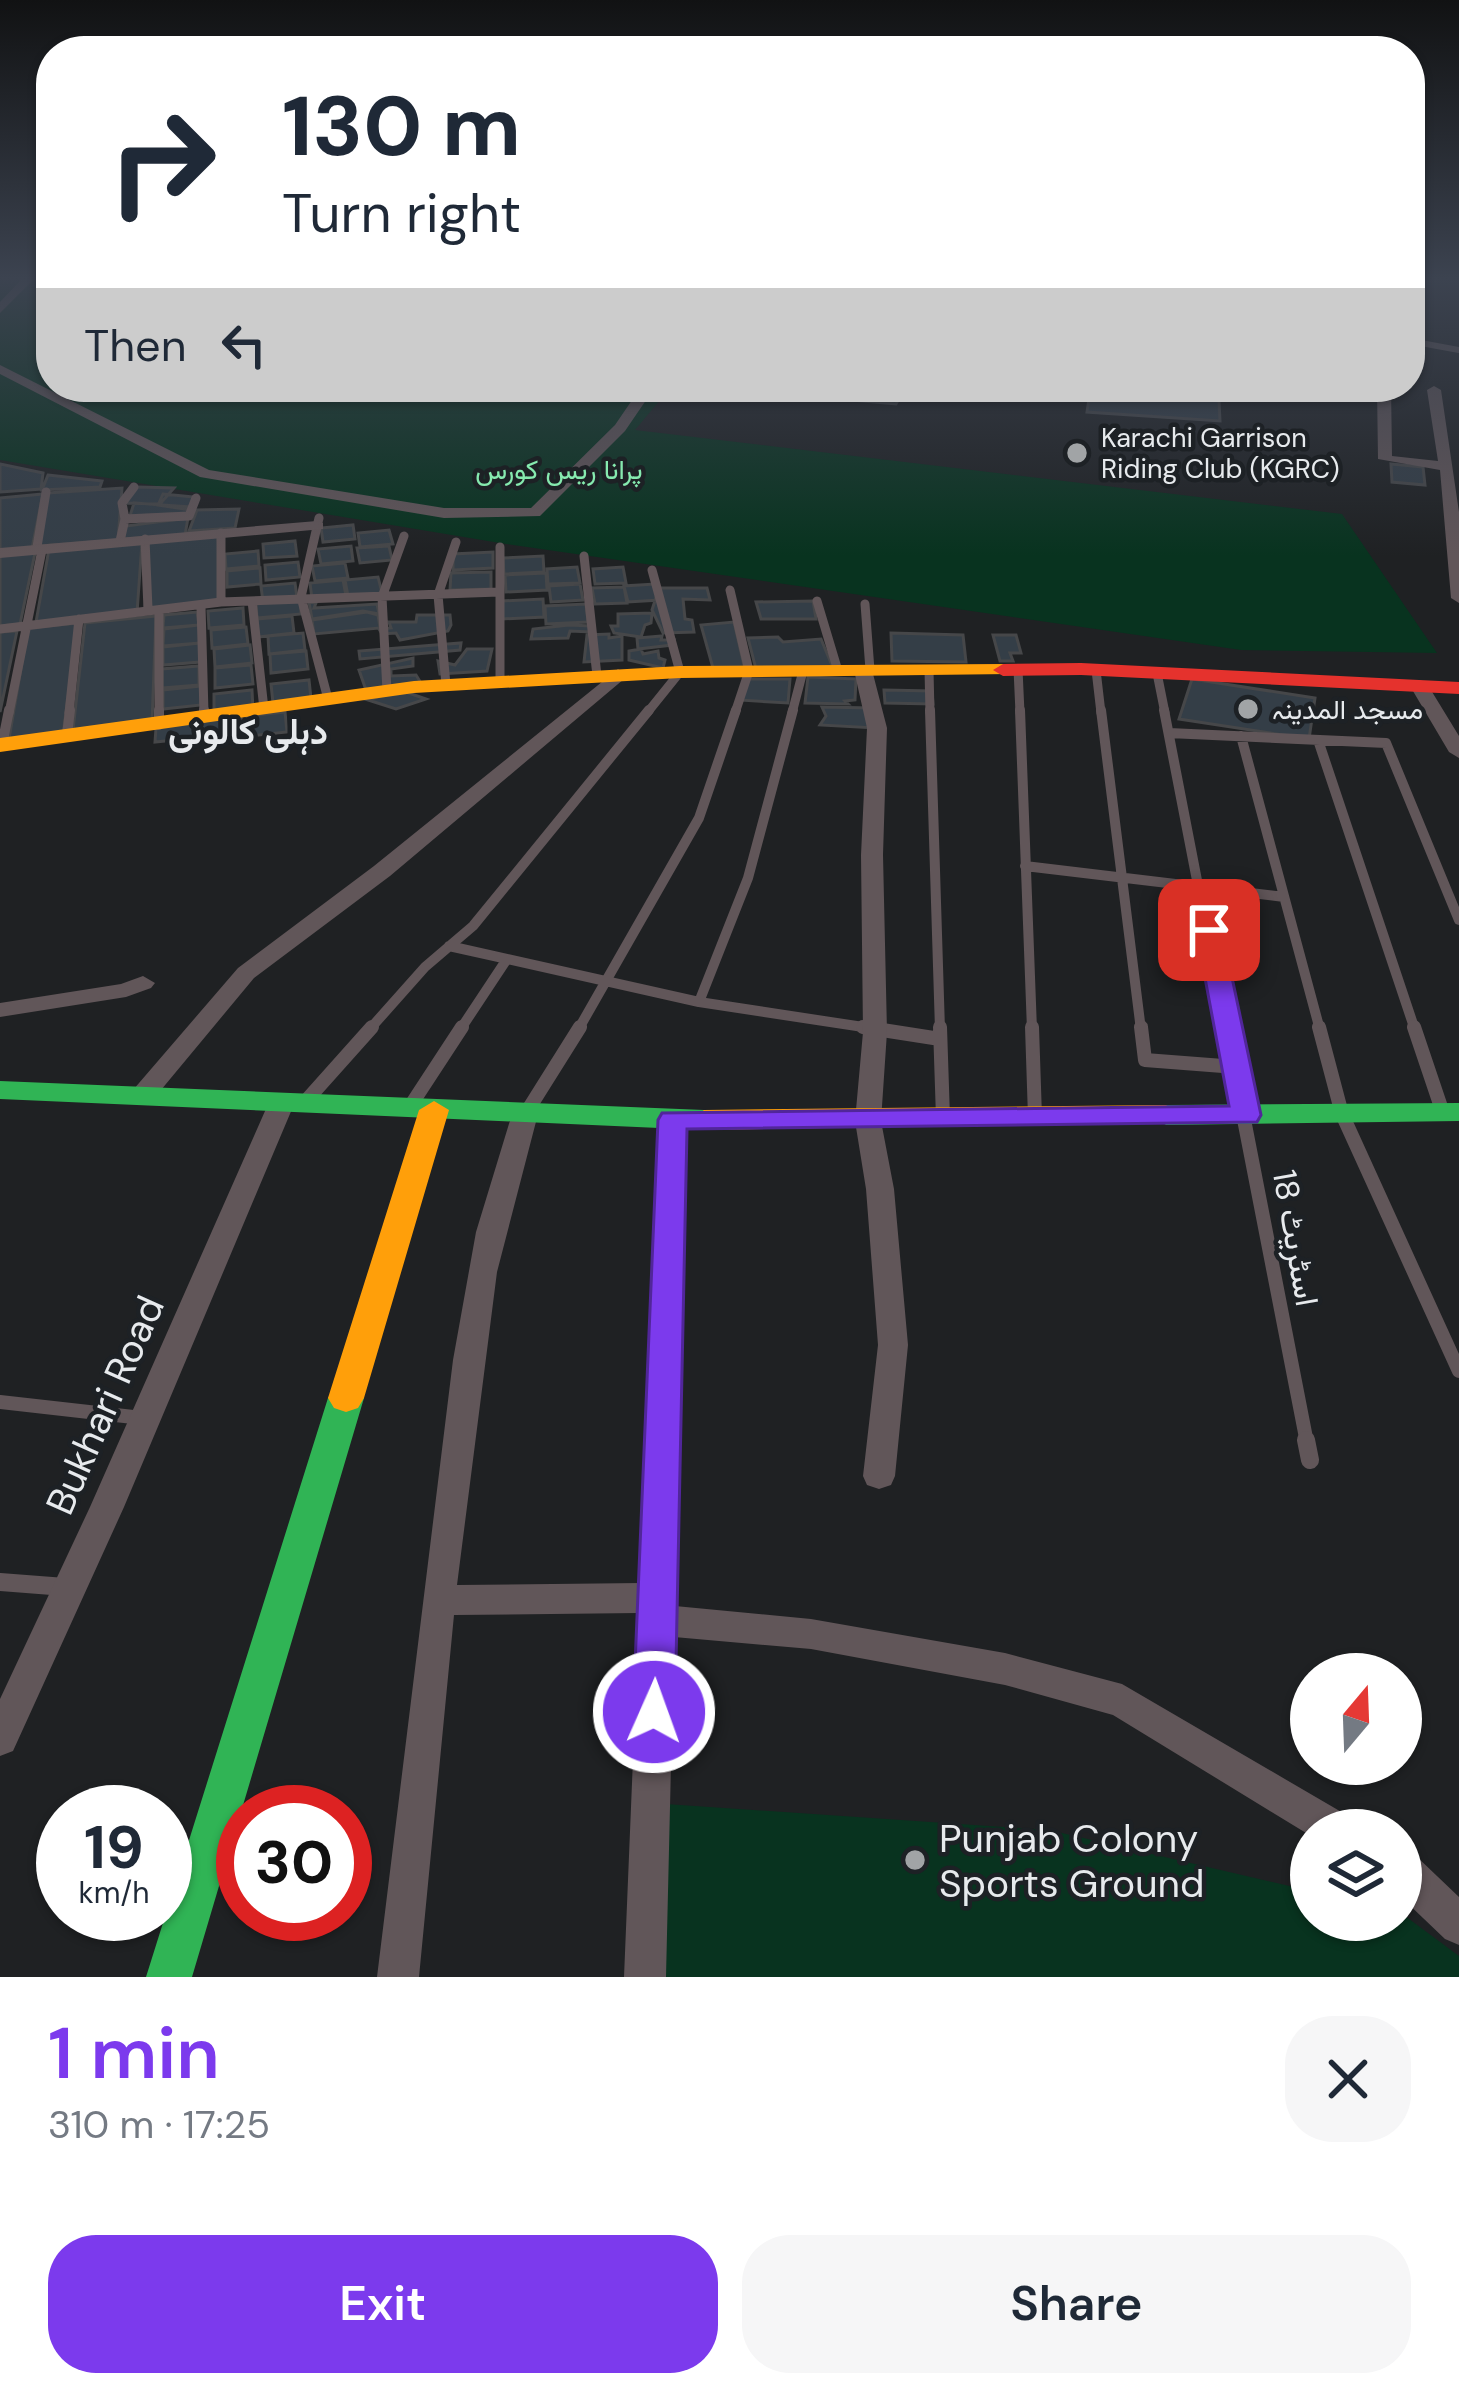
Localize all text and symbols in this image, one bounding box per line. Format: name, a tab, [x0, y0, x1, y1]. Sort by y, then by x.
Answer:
text: 130 m	[282, 72, 521, 181]
icon: right	[84, 84, 240, 240]
text: Turn right	[282, 178, 521, 249]
icon: left	[211, 312, 277, 378]
text: Then	[84, 316, 187, 375]
place label: Karachi Garrison Riding Club (KGRC)	[1101, 420, 1339, 486]
marker: Karachi Garrison Riding Club (KGRC)	[1064, 440, 1090, 466]
park label: پرانا ریس کورس	[475, 452, 643, 488]
place label: مسجد المدینہ	[1272, 692, 1423, 727]
marker: مسجد المدینہ	[1235, 696, 1261, 722]
district label: دہلی کالونی	[168, 708, 328, 755]
pin	[1158, 879, 1260, 981]
icon: arrive	[1176, 897, 1242, 963]
street label: اسٹریٹ 18	[1263, 1166, 1329, 1310]
street label: Bukhari Road	[34, 1288, 176, 1522]
position arrow	[591, 1649, 717, 1775]
north arrow	[1290, 1653, 1422, 1785]
map controls	[1290, 1653, 1422, 1941]
speed limit sign: 30	[216, 1785, 372, 1941]
text: 19	[84, 1808, 144, 1887]
button: layers	[1290, 1809, 1422, 1941]
place label: Punjab Colony Sports Ground	[939, 1813, 1204, 1909]
marker: Punjab Colony Sports Ground	[902, 1847, 928, 1873]
text: km/h	[79, 1873, 149, 1912]
text: 1 min	[48, 2007, 220, 2100]
button: close	[1285, 2016, 1411, 2142]
text: 310 m · 17:25	[48, 2099, 270, 2150]
button: Exit	[48, 2235, 718, 2373]
button: Share	[742, 2235, 1411, 2373]

